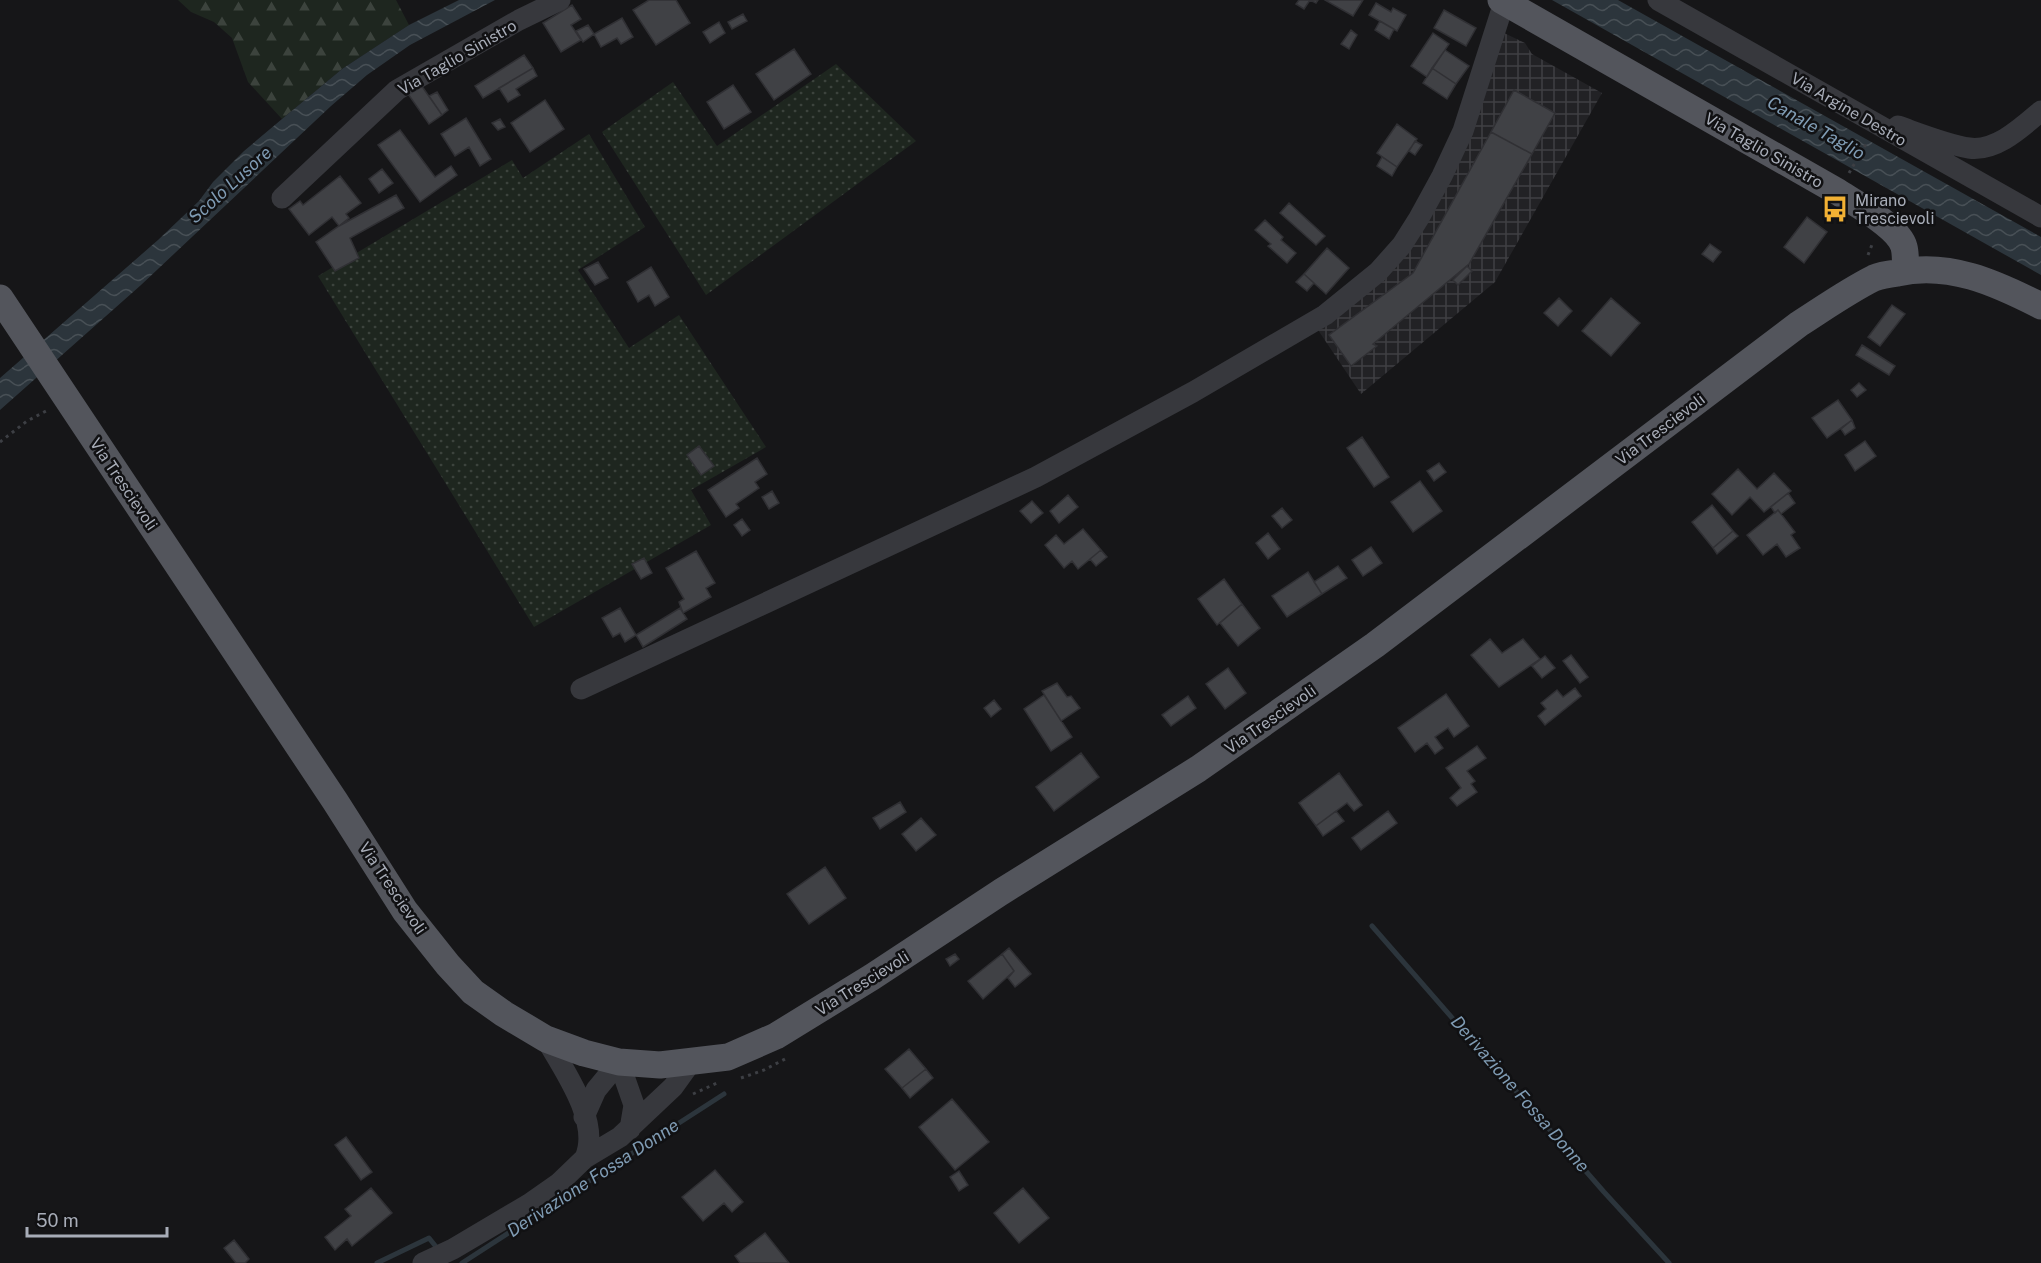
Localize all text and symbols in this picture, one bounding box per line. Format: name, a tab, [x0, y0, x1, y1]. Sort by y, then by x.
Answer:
street label: Via Taglio Sinistro	[395, 16, 520, 99]
street label: Via Argine Destro	[1788, 69, 1910, 150]
water label: Canale Taglio	[1764, 91, 1869, 164]
street label: Via Taglio Sinistro	[1701, 109, 1826, 192]
water label: Scolo Lusore	[184, 142, 276, 228]
place label: Mirano Trescievoli	[1855, 191, 1934, 228]
bus stop icon: Mirano Trescievoli	[1820, 194, 1850, 224]
street label: Via Trescievoli	[1612, 390, 1709, 469]
street label: Via Trescievoli	[86, 435, 161, 534]
street label: Via Trescievoli	[1221, 681, 1319, 758]
street label: Via Trescievoli	[355, 839, 430, 938]
street label: Via Trescievoli	[812, 947, 913, 1020]
water label: Derivazione Fossa Donne	[1447, 1011, 1594, 1176]
water label: Derivazione Fossa Donne	[503, 1114, 683, 1241]
scale bar	[27, 1200, 166, 1238]
text: 50 m	[36, 1210, 79, 1231]

